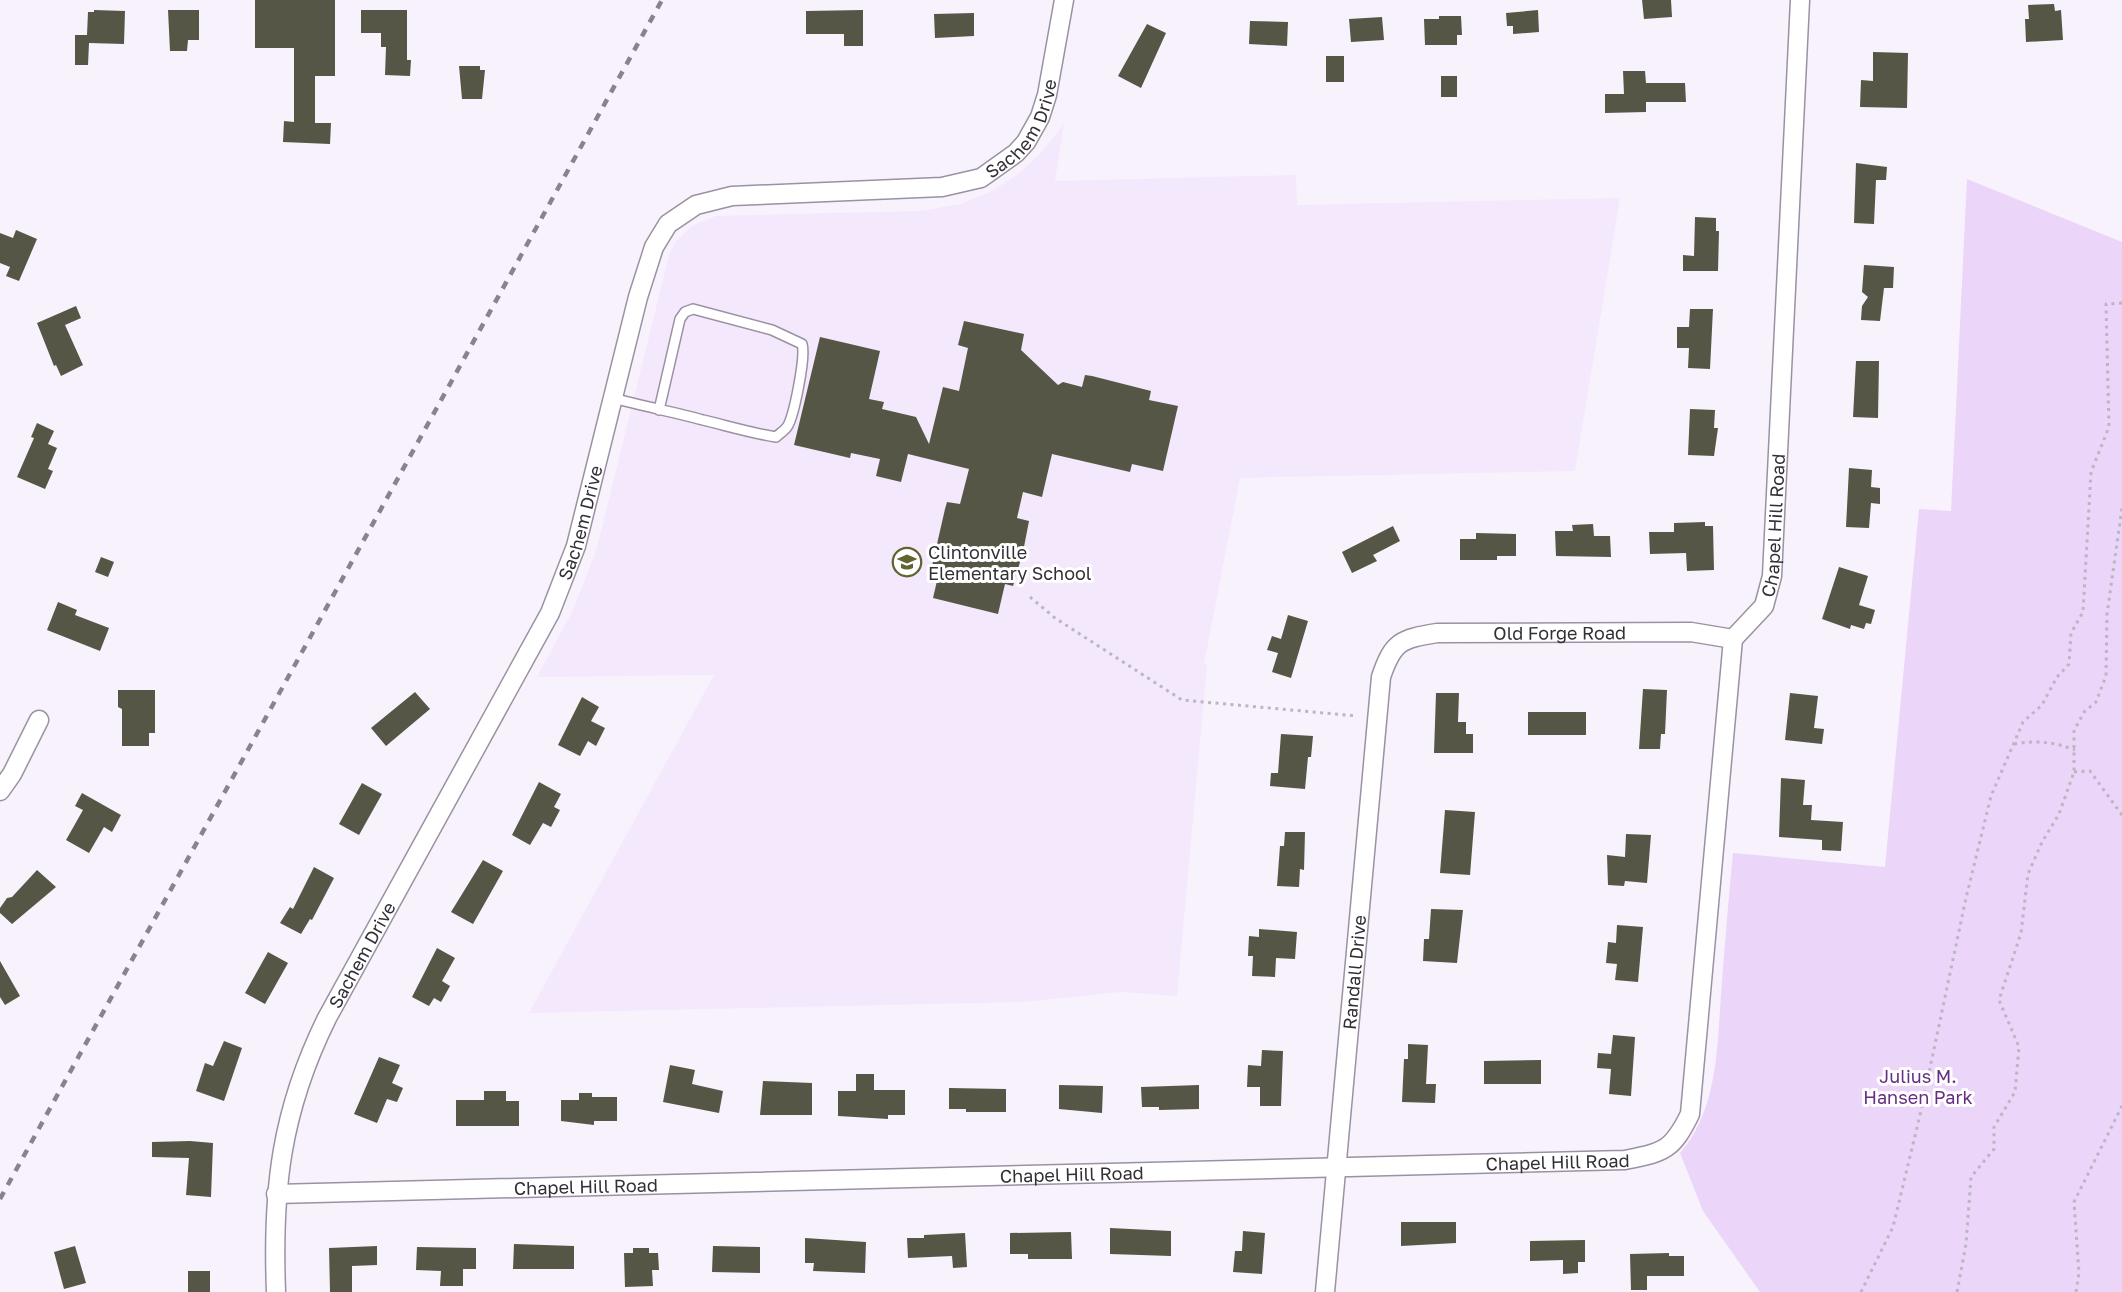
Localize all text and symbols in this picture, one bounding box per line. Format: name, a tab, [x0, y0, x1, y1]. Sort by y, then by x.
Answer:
street label: Sachem Drive	[981, 77, 1061, 183]
street label: Chapel Hill Road	[1756, 453, 1789, 600]
street label: Sachem Drive	[553, 463, 607, 583]
place label: Clintonville Elementary School	[928, 541, 1092, 584]
school or university icon: Clintonville Elementary School	[891, 546, 923, 578]
street label: Old Forge Road	[1493, 621, 1626, 644]
street label: Sachem Drive	[324, 898, 400, 1012]
street label: Randall Drive	[1338, 914, 1370, 1031]
park label: Julius M. Hansen Park	[1863, 1065, 1973, 1108]
street label: Chapel Hill Road	[1485, 1149, 1630, 1175]
street label: Chapel Hill Road	[1000, 1161, 1144, 1187]
street label: Chapel Hill Road	[514, 1173, 658, 1199]

